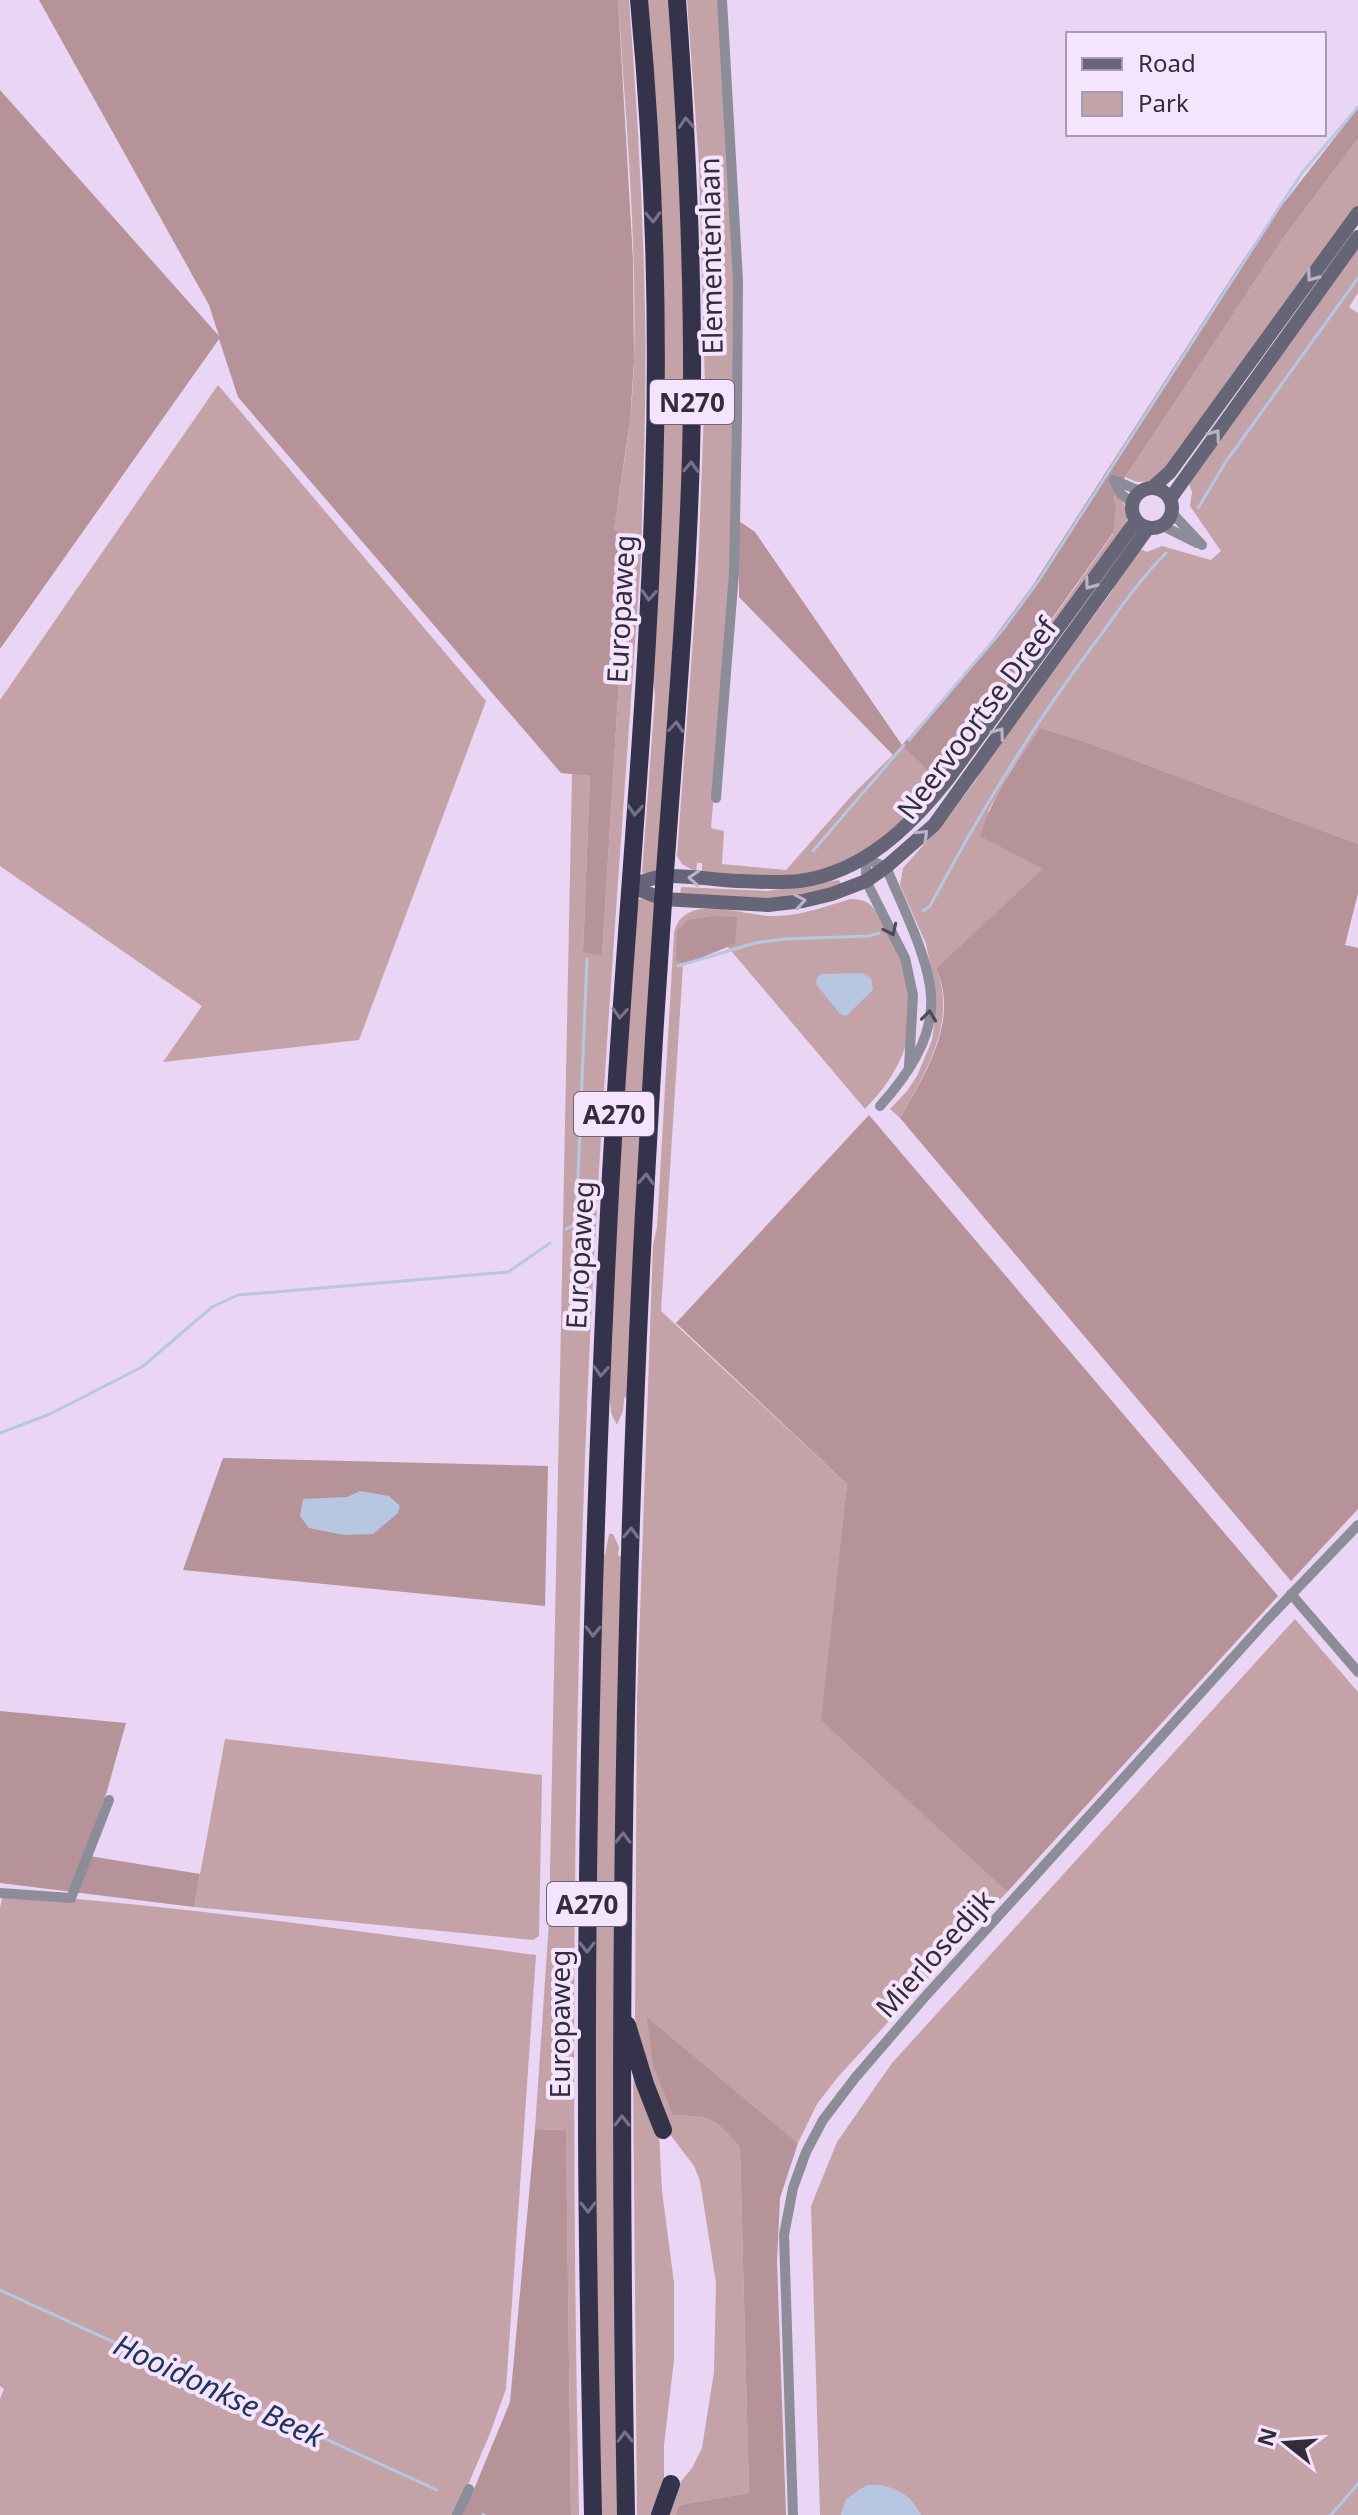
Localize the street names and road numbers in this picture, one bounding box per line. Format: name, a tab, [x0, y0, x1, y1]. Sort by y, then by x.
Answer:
street label: Elementenlaan	[689, 157, 731, 355]
road number: N270	[650, 380, 734, 424]
street label: Europaweg	[597, 534, 643, 684]
street label: Neervoortse Dreef	[888, 608, 1065, 827]
road number: A270	[574, 1092, 654, 1136]
street label: Europaweg	[556, 1180, 602, 1330]
street label: Mierlosedijk	[866, 1881, 1002, 2025]
road number: A270	[547, 1882, 627, 1926]
street label: Europaweg	[540, 1950, 578, 2098]

